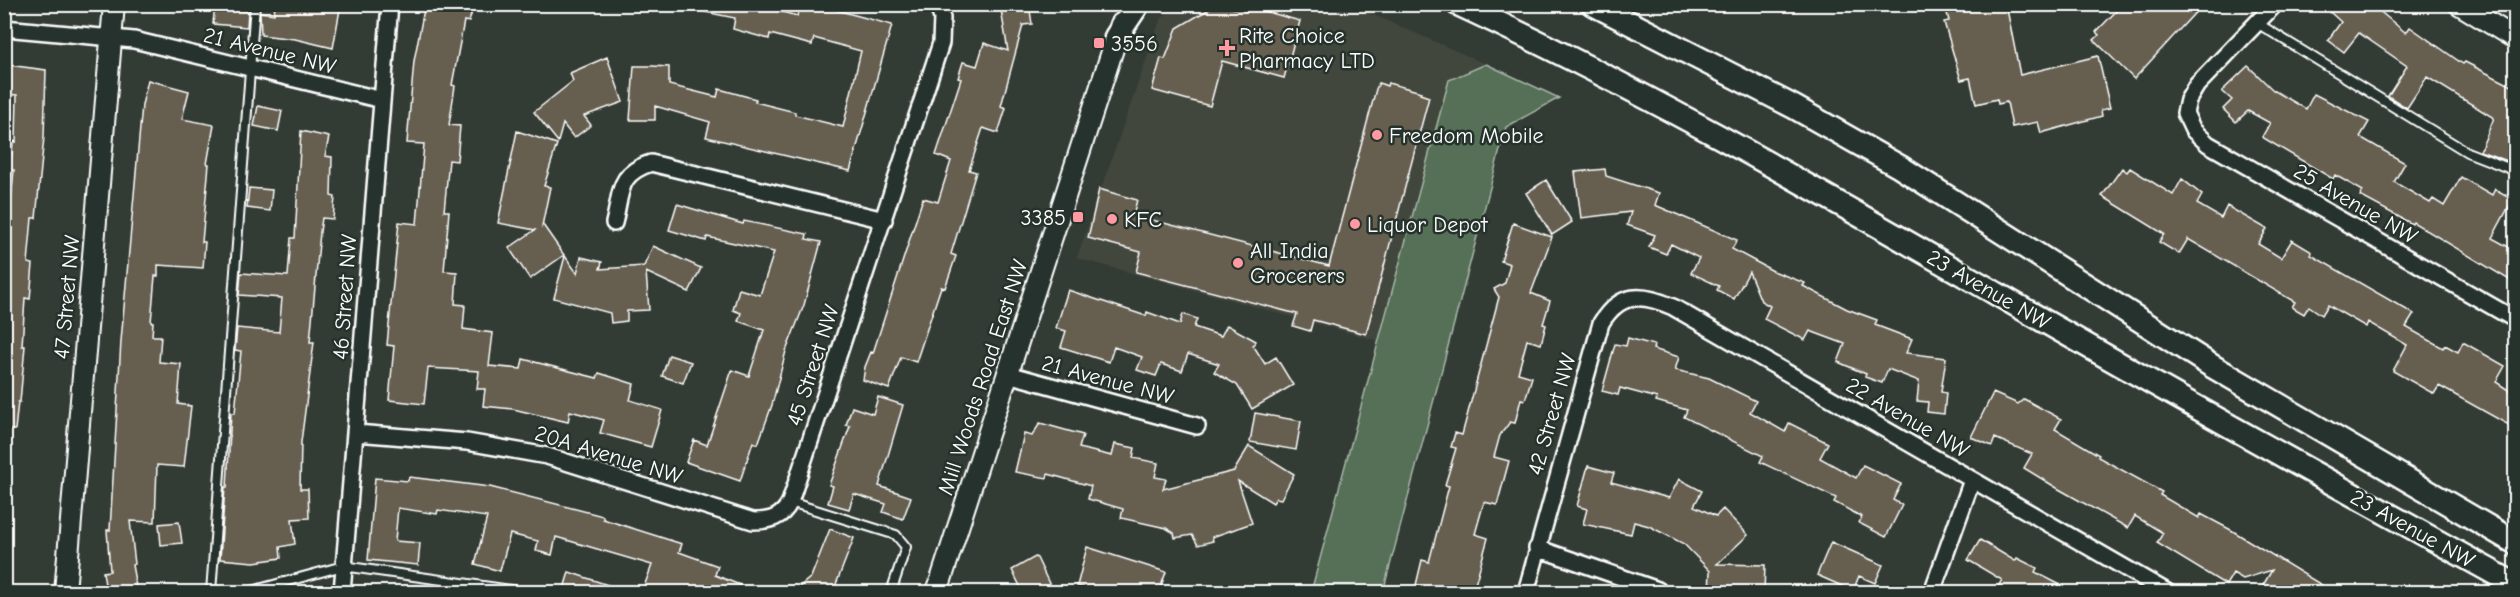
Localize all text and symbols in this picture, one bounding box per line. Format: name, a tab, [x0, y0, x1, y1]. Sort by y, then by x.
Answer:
street label: 21 Avenue NW	[201, 22, 339, 80]
place label: Rite Choice Pharmacy LTD	[1239, 23, 1375, 74]
place label: 3556	[1111, 31, 1158, 57]
marker: 3556	[1092, 36, 1106, 50]
marker: Rite Choice Pharmacy LTD	[1220, 41, 1234, 55]
place label: Freedom Mobile	[1389, 123, 1544, 149]
marker: Freedom Mobile	[1370, 128, 1384, 142]
street label: 25 Avenue NW	[2289, 158, 2422, 250]
place label: 3385	[1020, 205, 1066, 231]
place label: KFC	[1124, 207, 1162, 233]
marker: 3385	[1071, 210, 1085, 224]
marker: KFC	[1105, 212, 1119, 226]
place label: Liquor Depot	[1367, 212, 1488, 238]
marker: Liquor Depot	[1348, 217, 1362, 231]
street label: 46 Street NW	[328, 233, 362, 361]
street label: 47 Street NW	[49, 234, 85, 360]
place label: All India Grocerers	[1250, 238, 1345, 289]
street label: 23 Avenue NW	[1922, 244, 2055, 336]
street label: Mill Woods Road East NW	[933, 256, 1033, 498]
marker: All India Grocerers	[1231, 256, 1245, 270]
street label: 45 Street NW	[781, 301, 845, 429]
street label: 21 Avenue NW	[1039, 350, 1177, 410]
street label: 42 Street NW	[1522, 350, 1582, 478]
street label: 22 Avenue NW	[1841, 372, 1974, 464]
street label: 20A Avenue NW	[532, 420, 686, 490]
street label: 23 Avenue NW	[2346, 484, 2479, 574]

